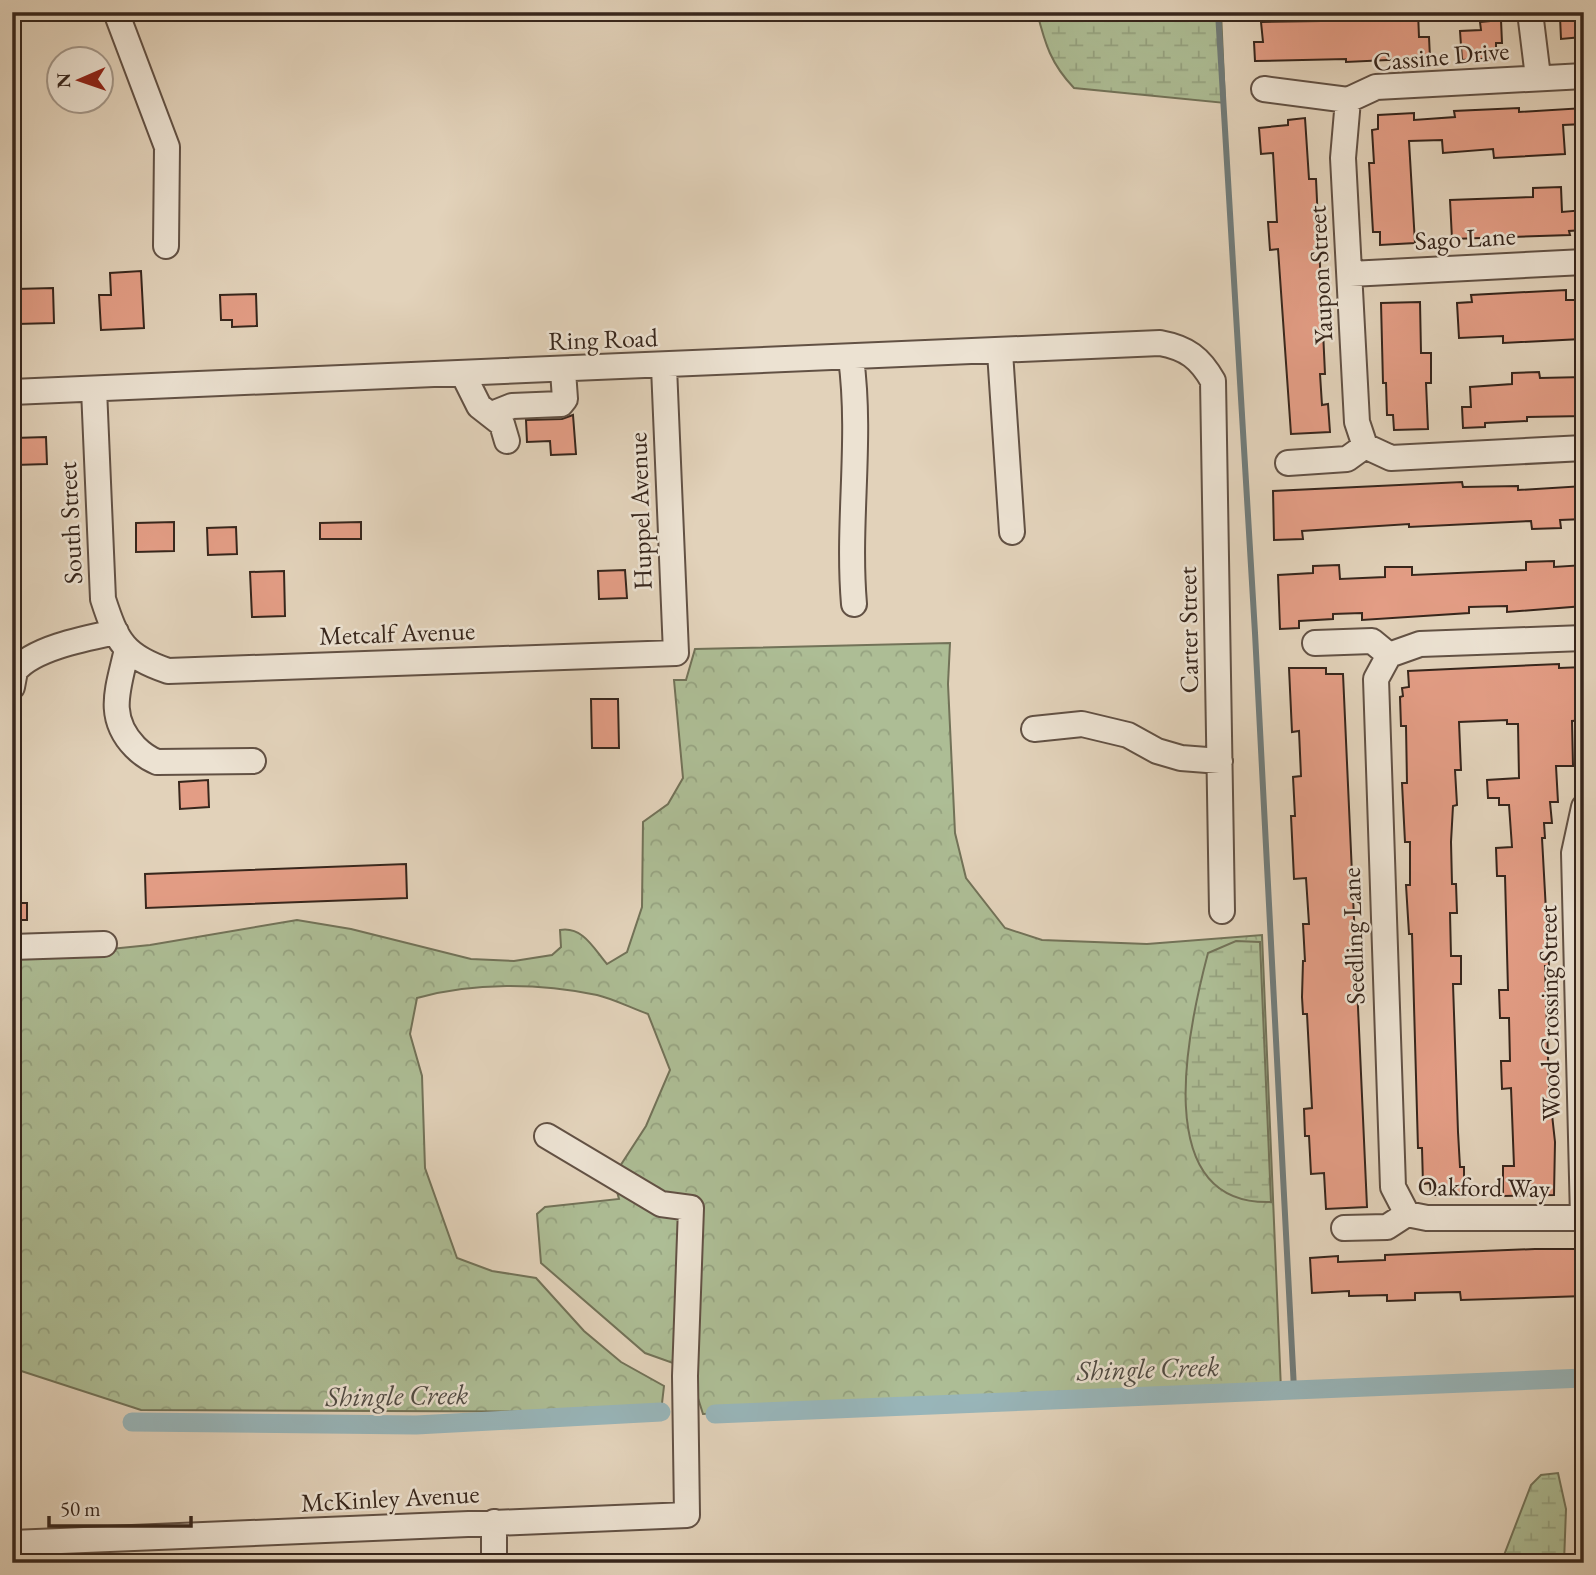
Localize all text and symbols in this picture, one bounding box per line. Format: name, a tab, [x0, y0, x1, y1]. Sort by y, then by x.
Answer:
street label: Cassine Drive	[1371, 33, 1511, 79]
north arrow	[46, 46, 116, 116]
text: N	[51, 72, 76, 89]
street label: Yaupon Street	[1299, 205, 1341, 345]
street label: Sago Lane	[1414, 218, 1516, 258]
street label: Ring Road	[548, 320, 659, 358]
street label: Huppel Avenue	[620, 431, 660, 591]
street label: South Street	[50, 461, 90, 585]
street label: Carter Street	[1170, 566, 1206, 694]
street label: Metcalf Avenue	[318, 613, 476, 653]
street label: Seedling Lane	[1334, 867, 1372, 1005]
street label: Wood Crossing Street	[1530, 905, 1568, 1121]
street label: Oakford Way	[1417, 1169, 1551, 1205]
water label: Shingle Creek	[1075, 1348, 1220, 1389]
water label: Shingle Creek	[324, 1376, 469, 1414]
street label: McKinley Avenue	[300, 1476, 480, 1520]
scale bar	[49, 1484, 191, 1528]
text: 50 m	[60, 1495, 101, 1522]

